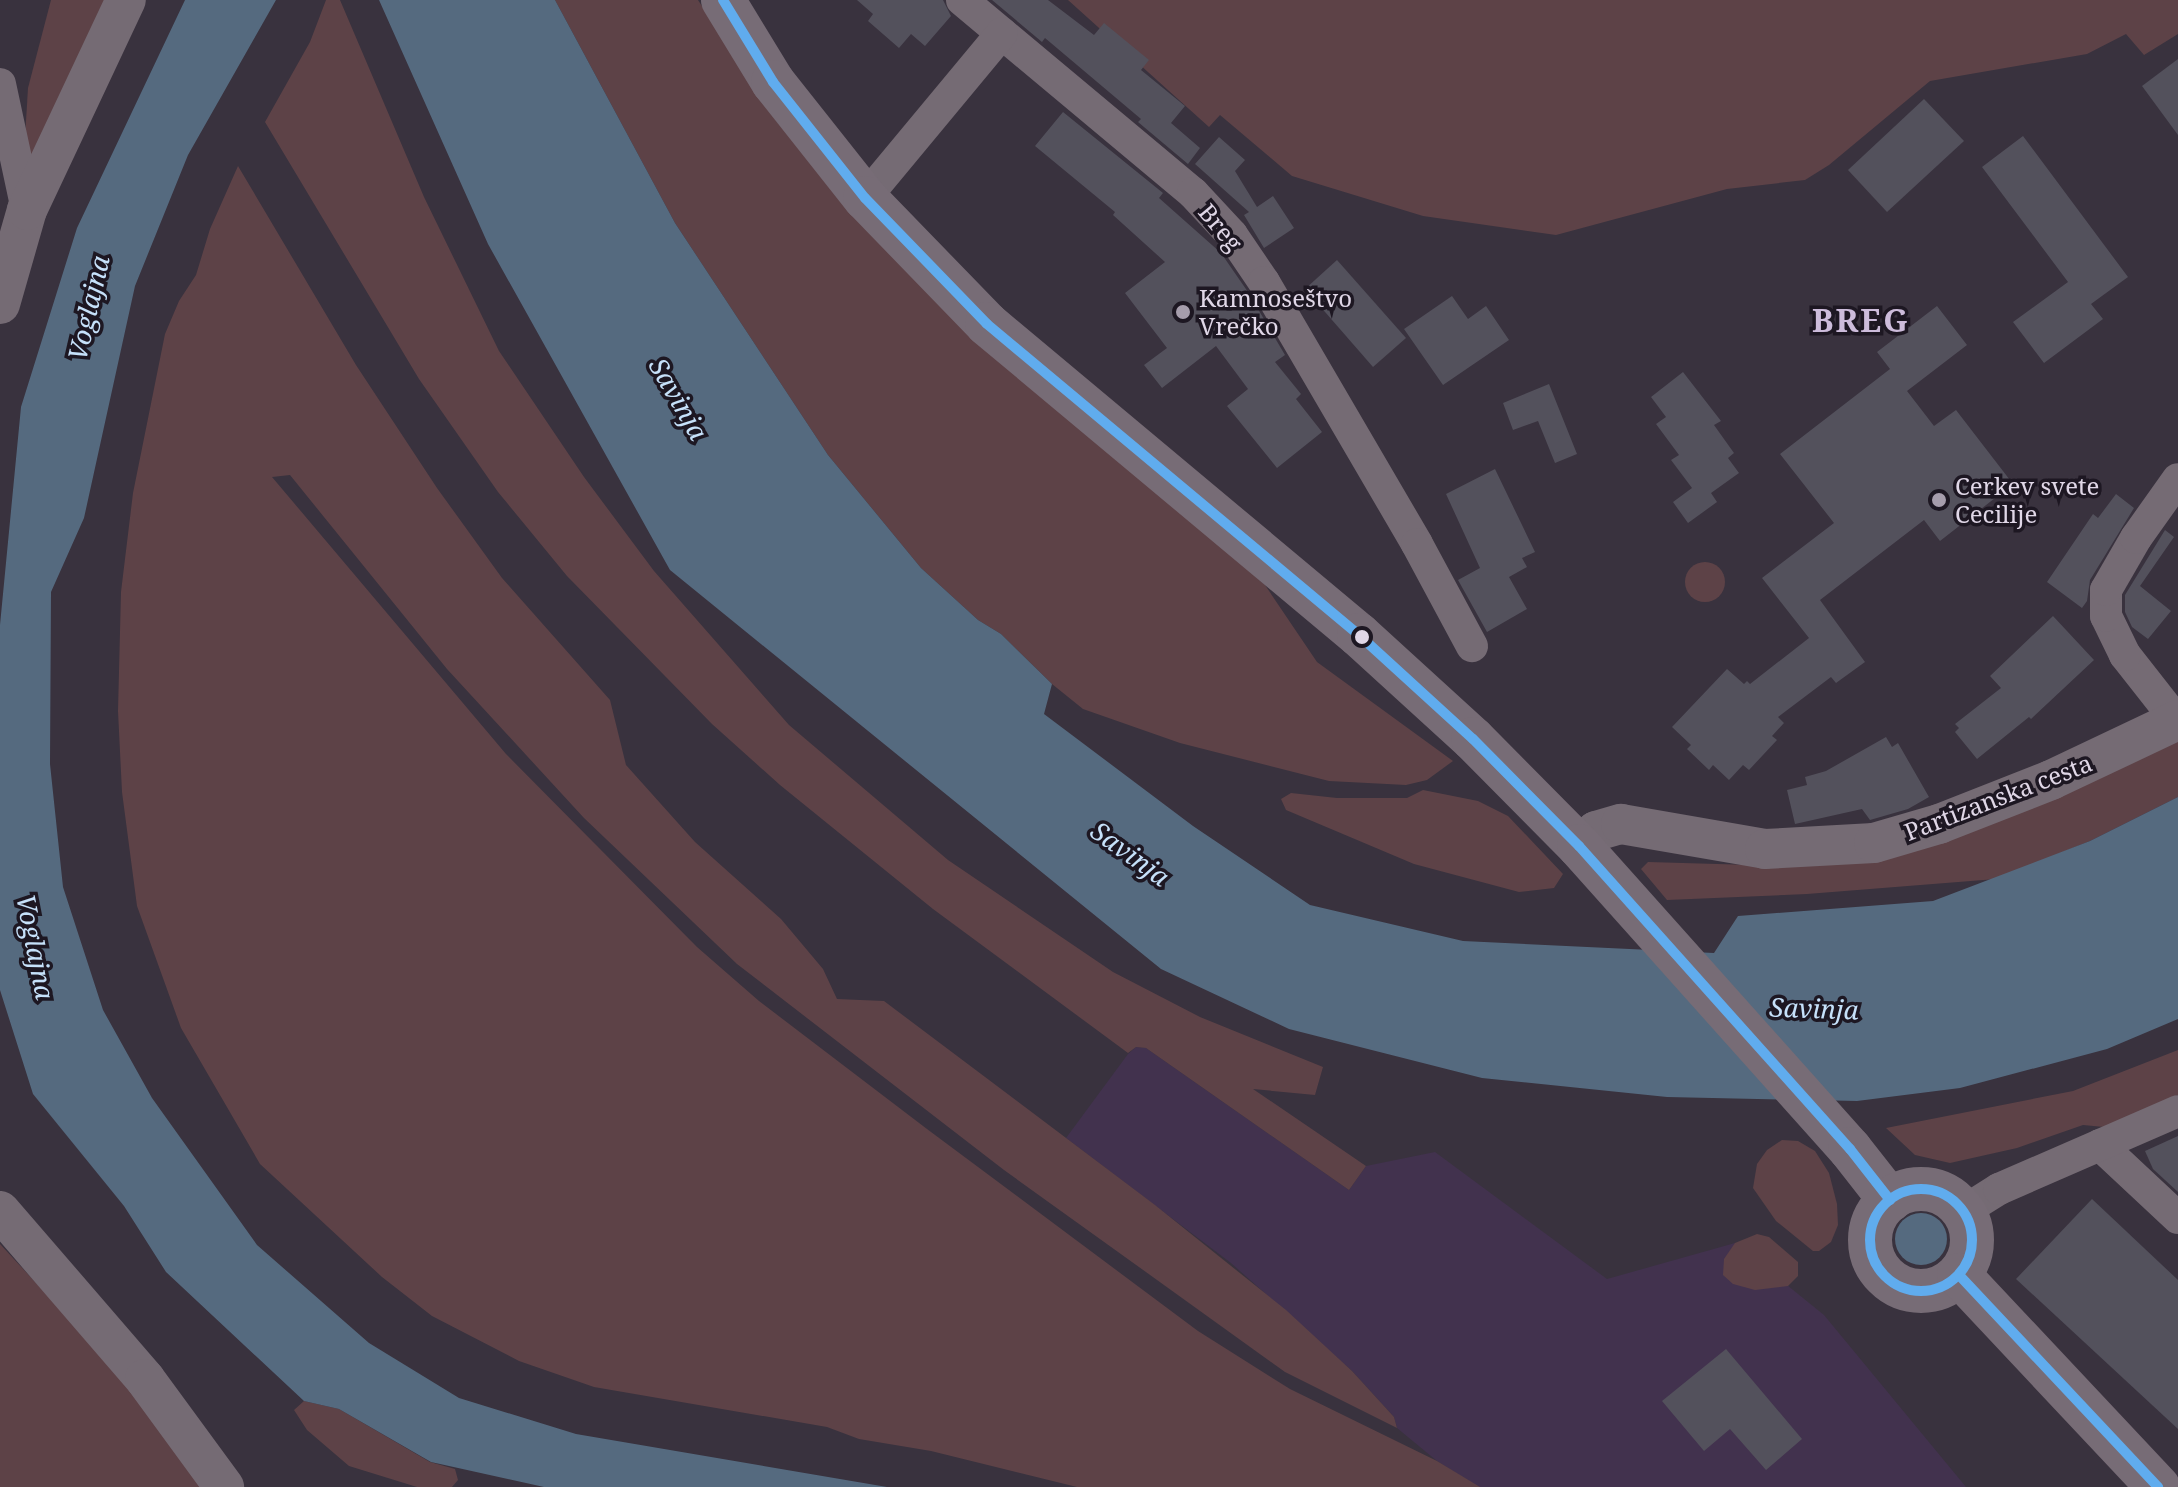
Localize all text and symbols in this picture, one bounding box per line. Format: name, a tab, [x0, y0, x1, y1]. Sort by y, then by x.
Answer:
street label: Breg	[1193, 198, 1249, 256]
water label: Voglajna	[62, 253, 116, 363]
place label: Kamnoseštvo Vrečko	[1199, 284, 1352, 340]
district label: BREG	[1812, 301, 1910, 339]
marker: Kamnoseštvo Vrečko	[1174, 303, 1192, 321]
water label: Savinja	[642, 353, 714, 445]
place label: Cerkev svete Cecilije	[1955, 472, 2099, 528]
marker: Cerkev svete Cecilije	[1930, 491, 1948, 509]
unlabelled marker	[1354, 629, 1370, 645]
street label: Partizanska cesta	[1900, 748, 2096, 846]
water label: Savinja	[1085, 815, 1175, 893]
water label: Voglajna	[10, 892, 60, 1002]
water label: Savinja	[1769, 992, 1859, 1026]

